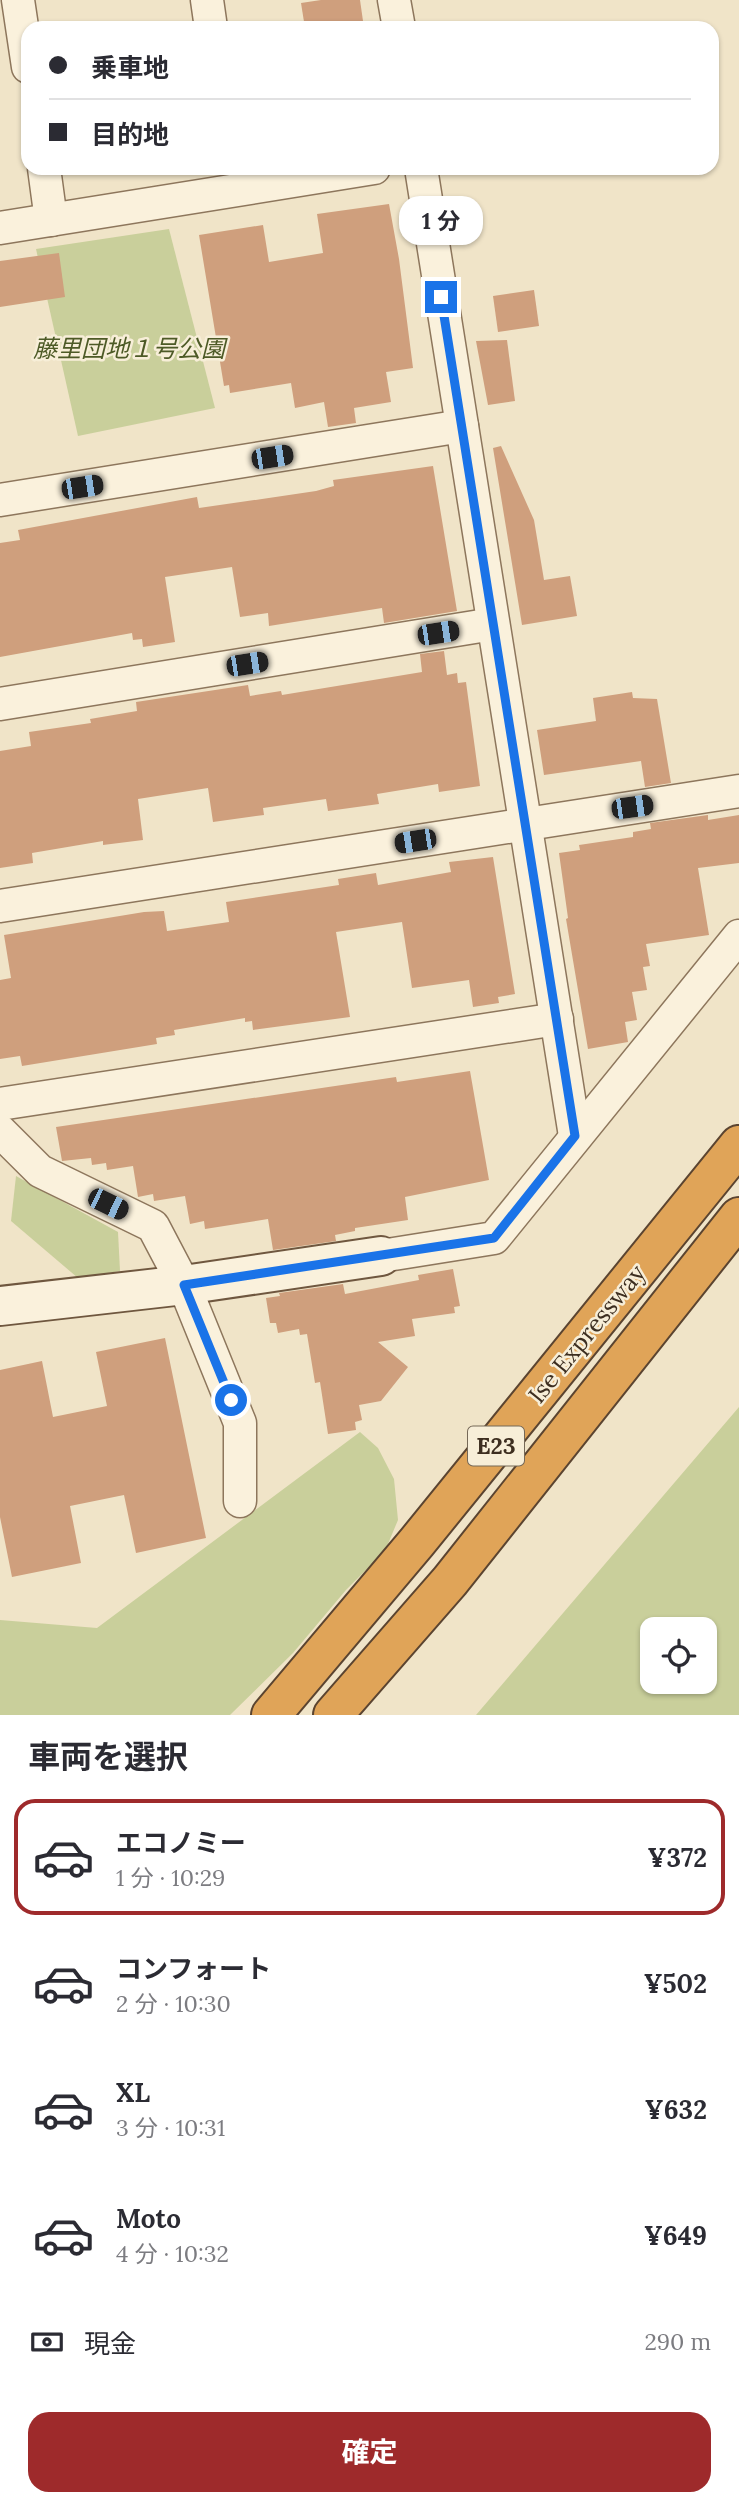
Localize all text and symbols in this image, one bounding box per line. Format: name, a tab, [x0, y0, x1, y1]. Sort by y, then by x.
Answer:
text: 乗車地	[91, 51, 169, 84]
text: 目的地	[91, 118, 169, 151]
callout: 1 分	[399, 196, 483, 244]
text: 1 分	[422, 206, 460, 235]
route end	[425, 281, 457, 313]
park label: 藤里団地１号公園	[33, 333, 228, 364]
car	[250, 443, 295, 471]
car	[60, 473, 105, 501]
car	[416, 619, 461, 647]
car	[225, 650, 270, 678]
car	[610, 794, 655, 820]
car	[393, 827, 438, 855]
car	[85, 1185, 132, 1223]
street label: Ise Expressway	[521, 1258, 652, 1409]
route start	[215, 1384, 247, 1416]
road number: E23	[468, 1427, 524, 1466]
map controls	[640, 1617, 717, 1694]
button: locate	[640, 1617, 717, 1694]
text: 車両を選択	[28, 1736, 188, 1777]
icon: car	[32, 1826, 95, 1889]
text: エコノミー	[116, 1826, 246, 1859]
text: ¥372	[648, 1841, 707, 1874]
text: 1 分 · 10:29	[116, 1863, 225, 1892]
icon: car	[32, 1952, 95, 2015]
text: コンフォート	[116, 1952, 271, 1985]
text: ¥502	[644, 1967, 707, 2000]
text: 2 分 · 10:30	[116, 1989, 231, 2018]
text: XL	[116, 2076, 150, 2109]
icon: car	[32, 2078, 95, 2141]
text: ¥632	[645, 2093, 707, 2126]
text: 3 分 · 10:31	[116, 2113, 225, 2142]
text: Moto	[116, 2202, 181, 2235]
icon: car	[32, 2204, 95, 2267]
text: ¥649	[644, 2219, 707, 2252]
text: 4 分 · 10:32	[116, 2239, 229, 2268]
icon: cash	[28, 2323, 66, 2361]
text: 現金	[84, 2327, 136, 2360]
text: 290 m	[644, 2327, 711, 2356]
button: 確定	[28, 2412, 711, 2492]

